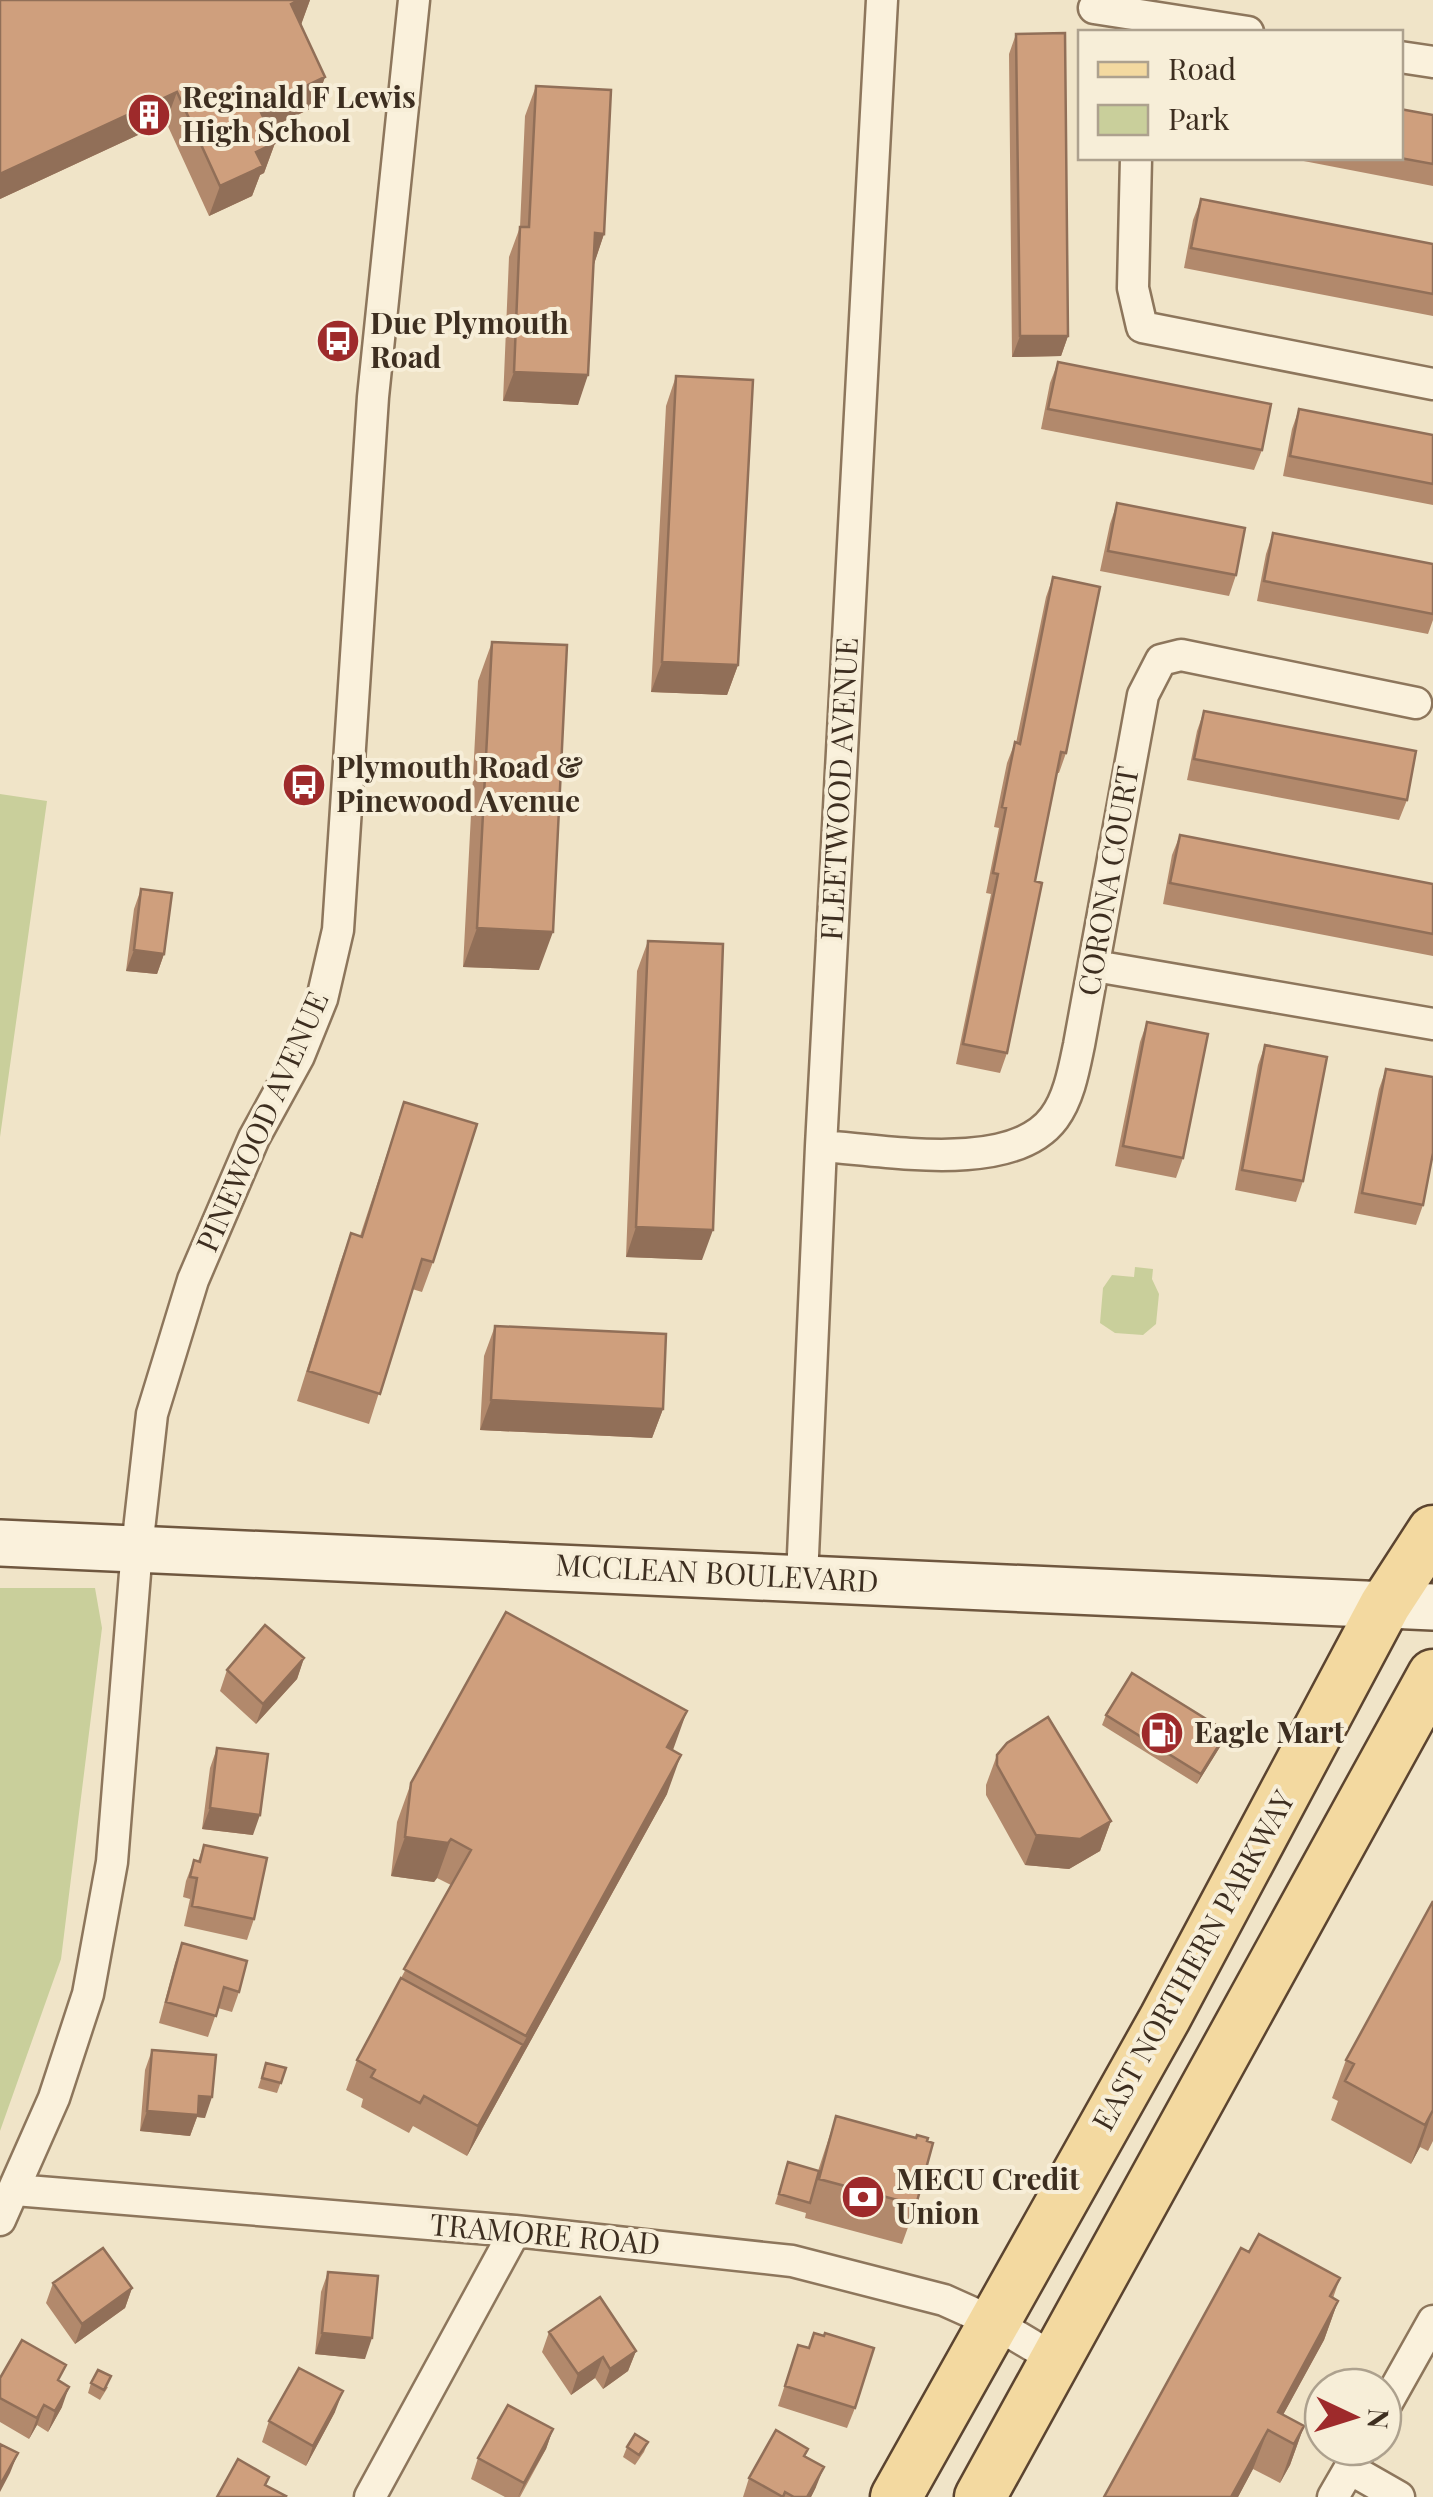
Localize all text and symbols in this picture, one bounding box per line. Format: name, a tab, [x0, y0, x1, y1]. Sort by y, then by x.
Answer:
legend	[1078, 30, 1403, 160]
text: Road	[1168, 48, 1236, 88]
place label: Reginald F Lewis High School	[182, 76, 416, 150]
building icon: Reginald F Lewis High School	[126, 92, 172, 138]
text: Park	[1168, 98, 1230, 138]
place label: Due Plymouth Road	[370, 302, 568, 376]
bus stop icon: Due Plymouth Road	[315, 318, 361, 364]
street label: FLEETWOOD AVENUE	[810, 636, 866, 941]
place label: Plymouth Road & Pinewood Avenue	[336, 746, 583, 820]
bus stop icon: Plymouth Road & Pinewood Avenue	[281, 762, 327, 808]
street label: CORONA COURT	[1067, 763, 1147, 999]
street label: PINEWOOD AVENUE	[186, 985, 337, 1258]
street label: MCCLEAN BOULEVARD	[554, 1544, 880, 1600]
fuel station icon: Eagle Mart	[1139, 1710, 1185, 1756]
place label: Eagle Mart	[1194, 1711, 1344, 1751]
street label: EAST NORTHERN PARKWAY	[1082, 1783, 1303, 2137]
place label: MECU Credit Union	[896, 2158, 1080, 2232]
bank icon: MECU Credit Union	[840, 2174, 886, 2220]
street label: TRAMORE ROAD	[429, 2203, 662, 2263]
north arrow	[1303, 2367, 1403, 2467]
text: N	[1360, 2407, 1399, 2430]

